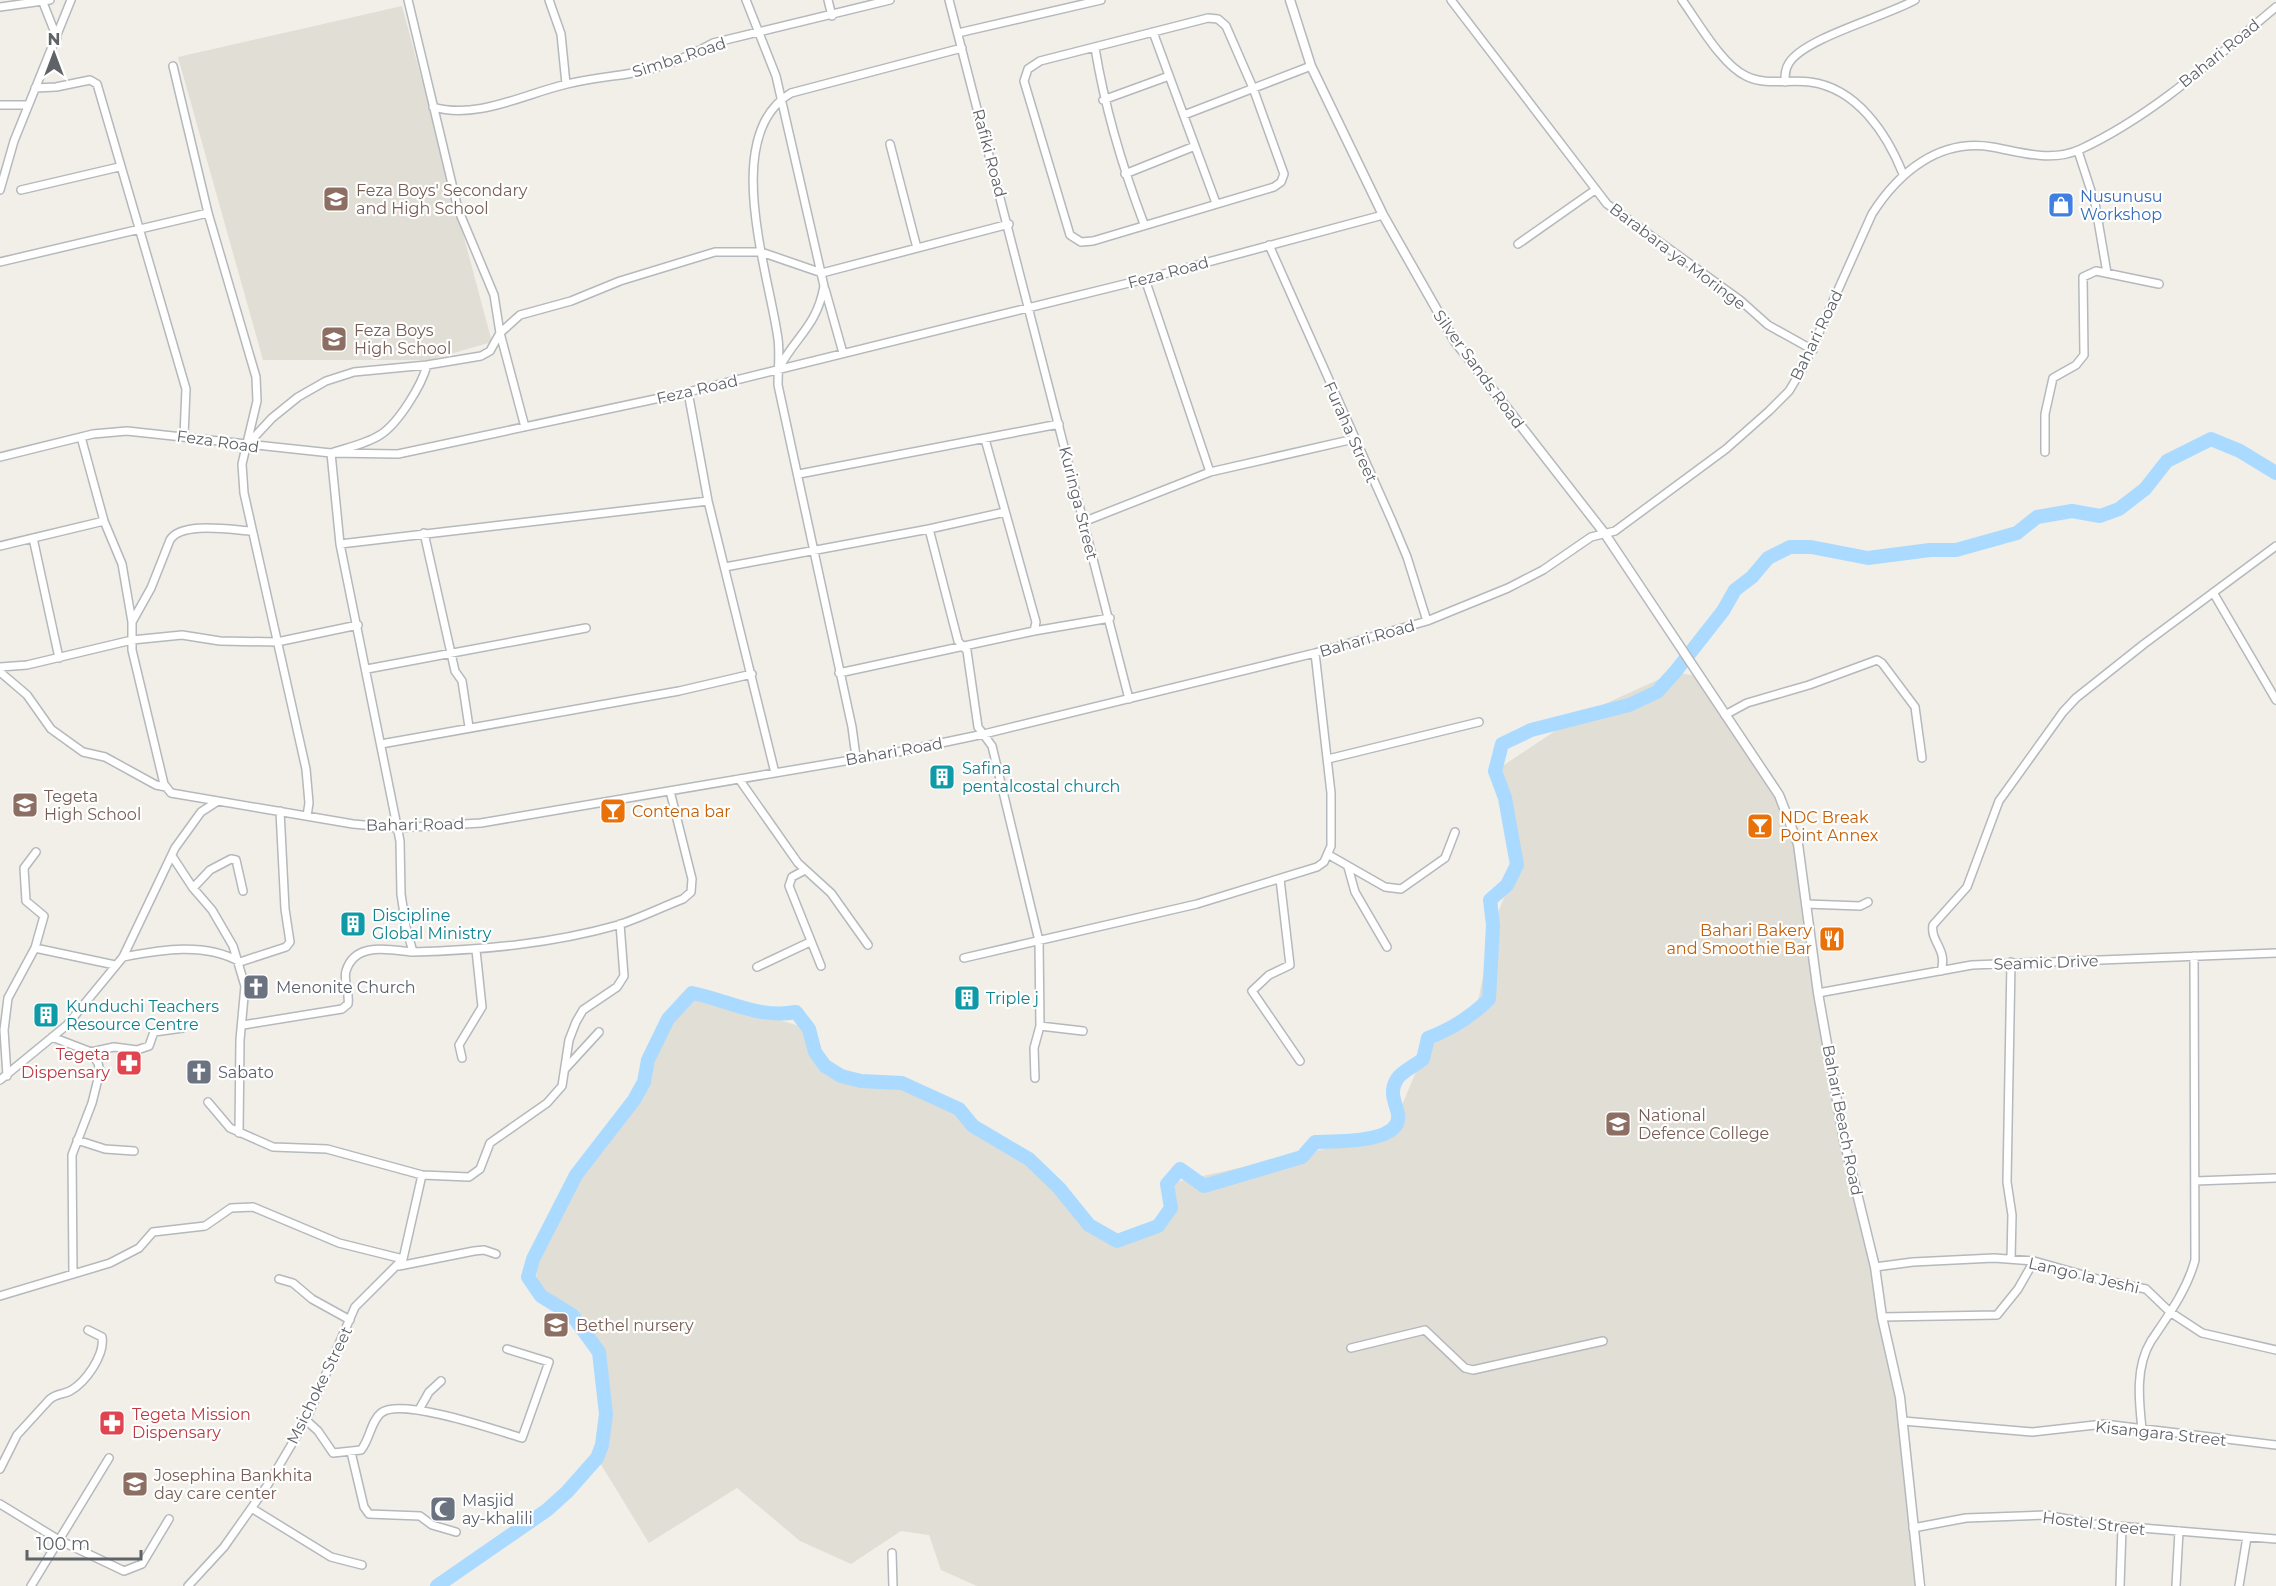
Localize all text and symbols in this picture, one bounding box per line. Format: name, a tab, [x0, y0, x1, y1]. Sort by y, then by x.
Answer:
street label: Bahari Road	[2175, 15, 2264, 92]
north arrow	[24, 24, 84, 84]
text: N	[48, 30, 60, 49]
street label: Simba Road	[630, 33, 728, 82]
street label: Rafiki Road	[969, 107, 1010, 199]
place label: Feza Boys' Secondary and High School	[356, 181, 528, 218]
school or university icon: Feza Boys' Secondary and High School	[321, 184, 351, 214]
place label: Nusunusu Workshop	[2080, 187, 2162, 224]
shop icon: Nusunusu Workshop	[2046, 190, 2076, 220]
street label: Barabara ya Moringe	[1606, 199, 1750, 314]
street label: Feza Road	[1126, 253, 1211, 292]
street label: Bahari Road	[1786, 287, 1847, 384]
street label: Silver Sands Road	[1429, 306, 1528, 432]
place label: Feza Boys High School	[354, 321, 451, 358]
school or university icon: Feza Boys High School	[319, 324, 349, 354]
street label: Feza Road	[655, 371, 740, 408]
street label: Furaha Street	[1320, 379, 1382, 486]
street label: Feza Road	[175, 426, 260, 457]
street label: Kuringa Street	[1055, 444, 1102, 562]
street label: Bahari Road	[1317, 616, 1417, 661]
street label: Bahari Road	[844, 734, 944, 769]
place label: Safina pentalcostal church	[962, 759, 1120, 796]
building icon: Safina pentalcostal church	[927, 762, 957, 792]
place label: Tegeta High School	[44, 787, 141, 824]
school or university icon: Tegeta High School	[10, 790, 40, 820]
bar icon: Contena bar	[598, 796, 628, 826]
place label: Contena bar	[632, 802, 731, 821]
place label: NDC Break Point Annex	[1780, 808, 1879, 845]
bar icon: NDC Break Point Annex	[1745, 811, 1775, 841]
street label: Bahari Road	[366, 814, 464, 835]
place label: Discipline Global Ministry	[372, 906, 492, 943]
building icon: Discipline Global Ministry	[338, 909, 368, 939]
place label: Bahari Bakery and Smoothie Bar	[1666, 921, 1812, 958]
restaurant icon: Bahari Bakery and Smoothie Bar	[1817, 924, 1847, 954]
street label: Seamic Drive	[1993, 951, 2099, 974]
church icon: Menonite Church	[241, 972, 271, 1002]
place label: Menonite Church	[276, 978, 416, 997]
building icon: Triple j	[952, 983, 982, 1013]
place label: Triple j	[986, 989, 1039, 1008]
place label: Kunduchi Teachers Resource Centre	[66, 997, 219, 1034]
building icon: Kunduchi Teachers Resource Centre	[31, 1000, 61, 1030]
street label: Bahari Beach Road	[1819, 1043, 1866, 1197]
place label: Tegeta Dispensary	[21, 1045, 110, 1082]
pharmacy icon: Tegeta Dispensary	[114, 1048, 144, 1078]
church icon: Sabato	[184, 1057, 214, 1087]
place label: Sabato	[218, 1063, 274, 1082]
place label: National Defence College	[1638, 1106, 1769, 1143]
school or university icon: National Defence College	[1603, 1109, 1633, 1139]
street label: Lango la Jeshi	[2026, 1253, 2141, 1298]
school or university icon: Bethel nursery	[541, 1310, 571, 1340]
place label: Bethel nursery	[576, 1316, 694, 1335]
street label: Msichoke Street	[283, 1323, 356, 1447]
place label: Tegeta Mission Dispensary	[132, 1405, 251, 1442]
pharmacy icon: Tegeta Mission Dispensary	[97, 1408, 127, 1438]
street label: Kisangara Street	[2094, 1417, 2228, 1450]
place label: Josephina Bankhita day care center	[153, 1466, 312, 1503]
school or university icon: Josephina Bankhita day care center	[120, 1469, 150, 1499]
place label: Masjid ay-khalili	[462, 1491, 533, 1528]
mosque icon: Masjid ay-khalili	[428, 1494, 458, 1524]
street label: Hostel Street	[2041, 1508, 2147, 1539]
scale bar	[27, 1523, 141, 1561]
text: 100 m	[36, 1533, 90, 1555]

